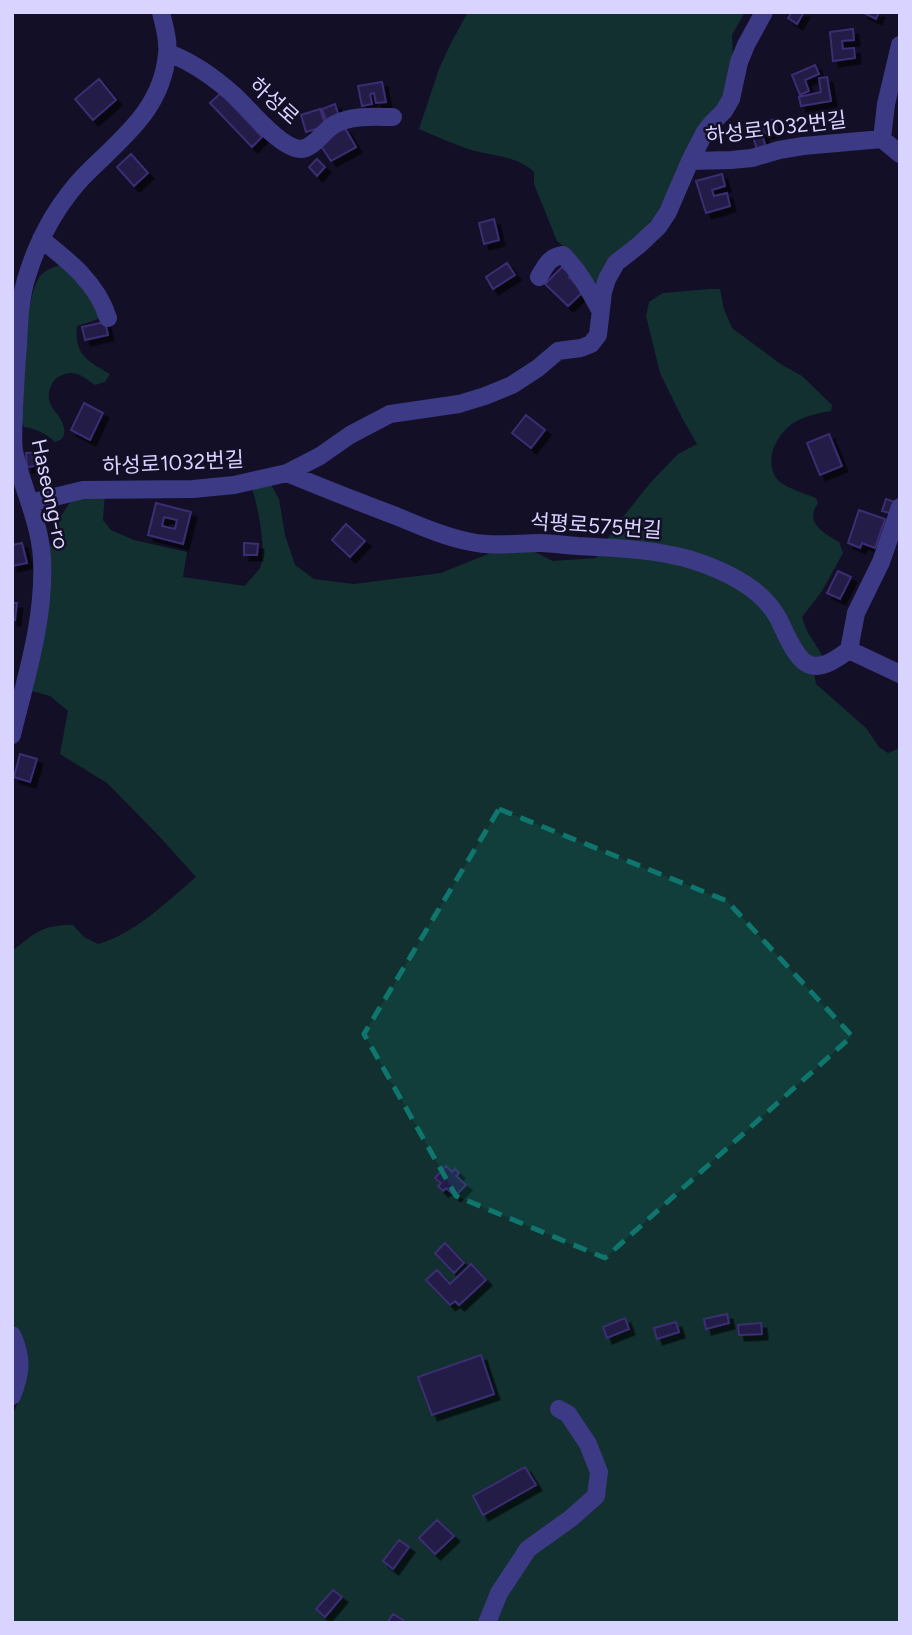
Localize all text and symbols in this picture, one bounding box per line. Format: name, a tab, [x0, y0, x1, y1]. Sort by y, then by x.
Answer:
street label: 하성로	[244, 72, 304, 129]
street label: 하성로1032번길	[704, 106, 848, 149]
street label: Haseong-ro	[27, 437, 74, 551]
street label: 하성로1032번길	[101, 446, 244, 479]
street label: 석평로575번길	[529, 508, 663, 543]

